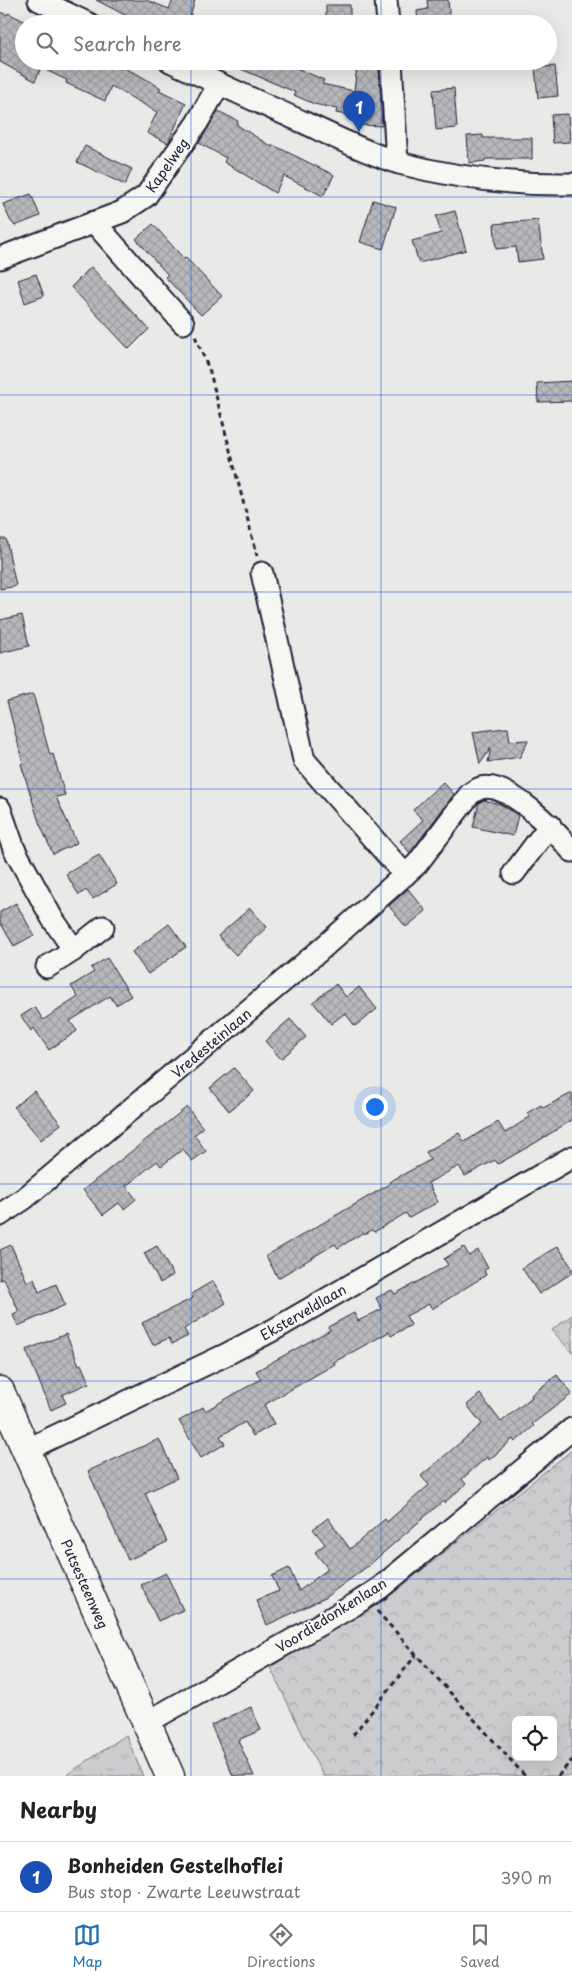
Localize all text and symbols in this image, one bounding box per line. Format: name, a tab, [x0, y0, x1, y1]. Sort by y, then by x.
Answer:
search box	[15, 15, 557, 70]
icon: search	[33, 29, 61, 57]
text: Search here	[73, 29, 182, 57]
pin: 1	[343, 91, 375, 132]
street label: Kapelweg	[140, 133, 194, 197]
street label: Vredesteinlaan	[166, 1003, 256, 1083]
your location	[362, 1094, 388, 1120]
street label: Eksterveldlaan	[256, 1279, 350, 1345]
street label: Putsesteenweg	[56, 1536, 114, 1632]
street label: Voordiedonkenlaan	[271, 1572, 391, 1658]
map controls	[512, 1716, 557, 1761]
button: locate	[512, 1716, 557, 1761]
text: Nearby	[20, 1793, 97, 1825]
text: Bonheiden Gestelhoflei	[67, 1851, 283, 1879]
text: 1	[32, 1865, 40, 1889]
text: 390 m	[501, 1865, 552, 1889]
text: Bus stop · Zwarte Leeuwstraat	[67, 1879, 300, 1903]
tab: Map	[72, 1921, 102, 1972]
tab: Directions	[247, 1921, 315, 1972]
tab: Saved	[460, 1921, 500, 1972]

